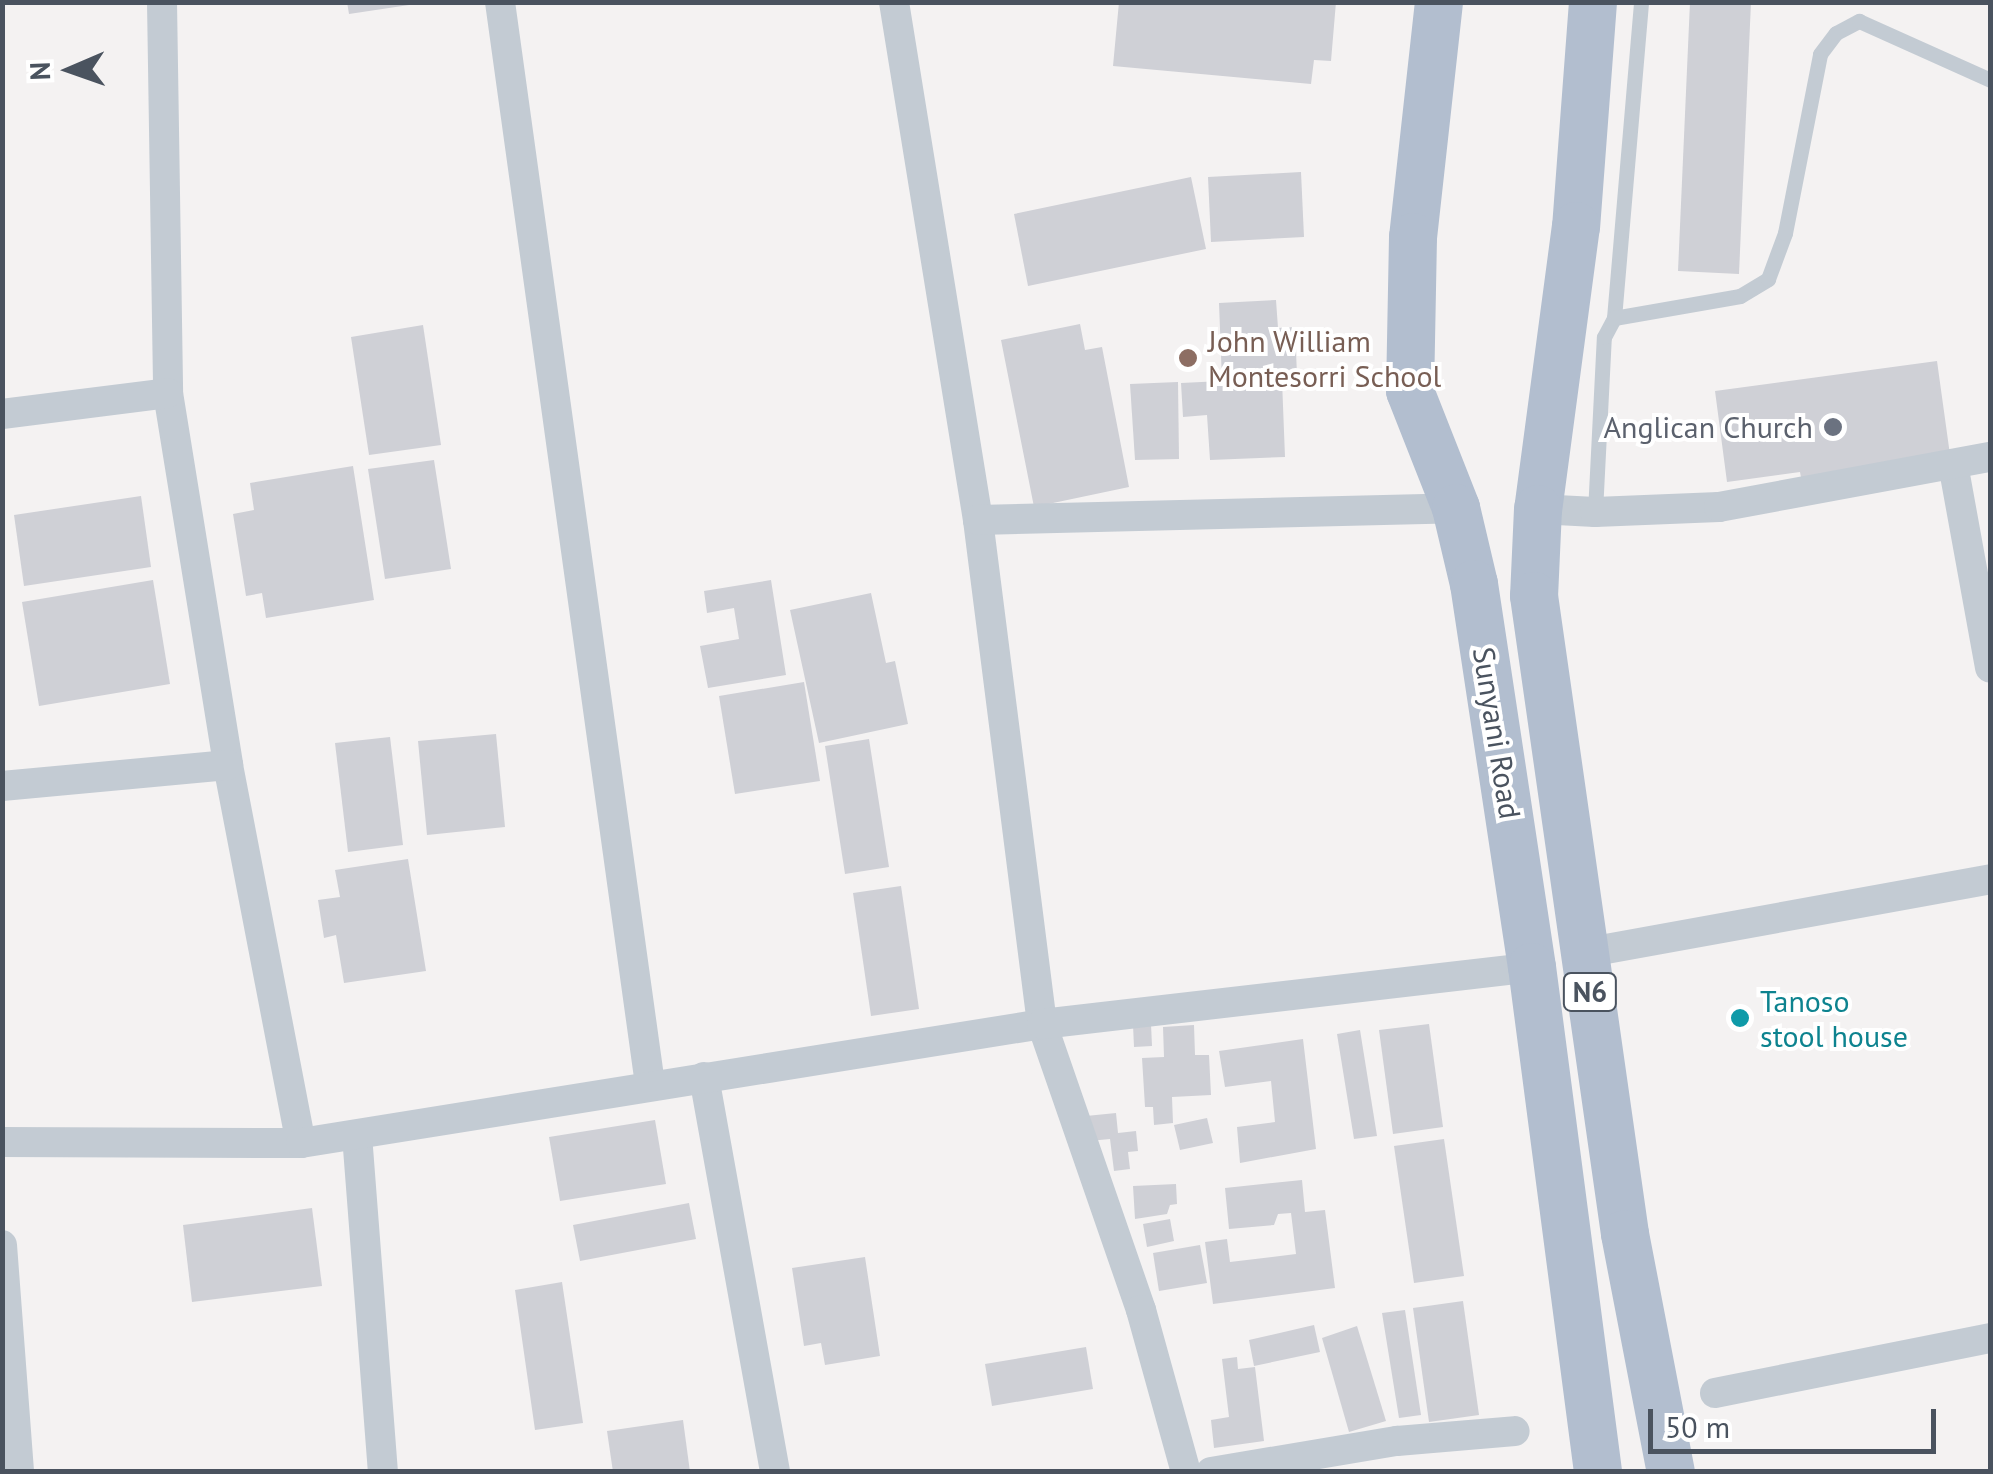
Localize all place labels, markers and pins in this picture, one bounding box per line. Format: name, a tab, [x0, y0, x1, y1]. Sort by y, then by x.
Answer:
place label: John William Montesorri School	[1208, 323, 1441, 394]
marker: John William Montesorri School	[1177, 347, 1199, 369]
place label: Anglican Church	[1603, 409, 1813, 445]
marker: Anglican Church	[1822, 416, 1844, 438]
place label: Tanoso stool house	[1760, 983, 1908, 1054]
marker: Tanoso stool house	[1729, 1007, 1751, 1029]

